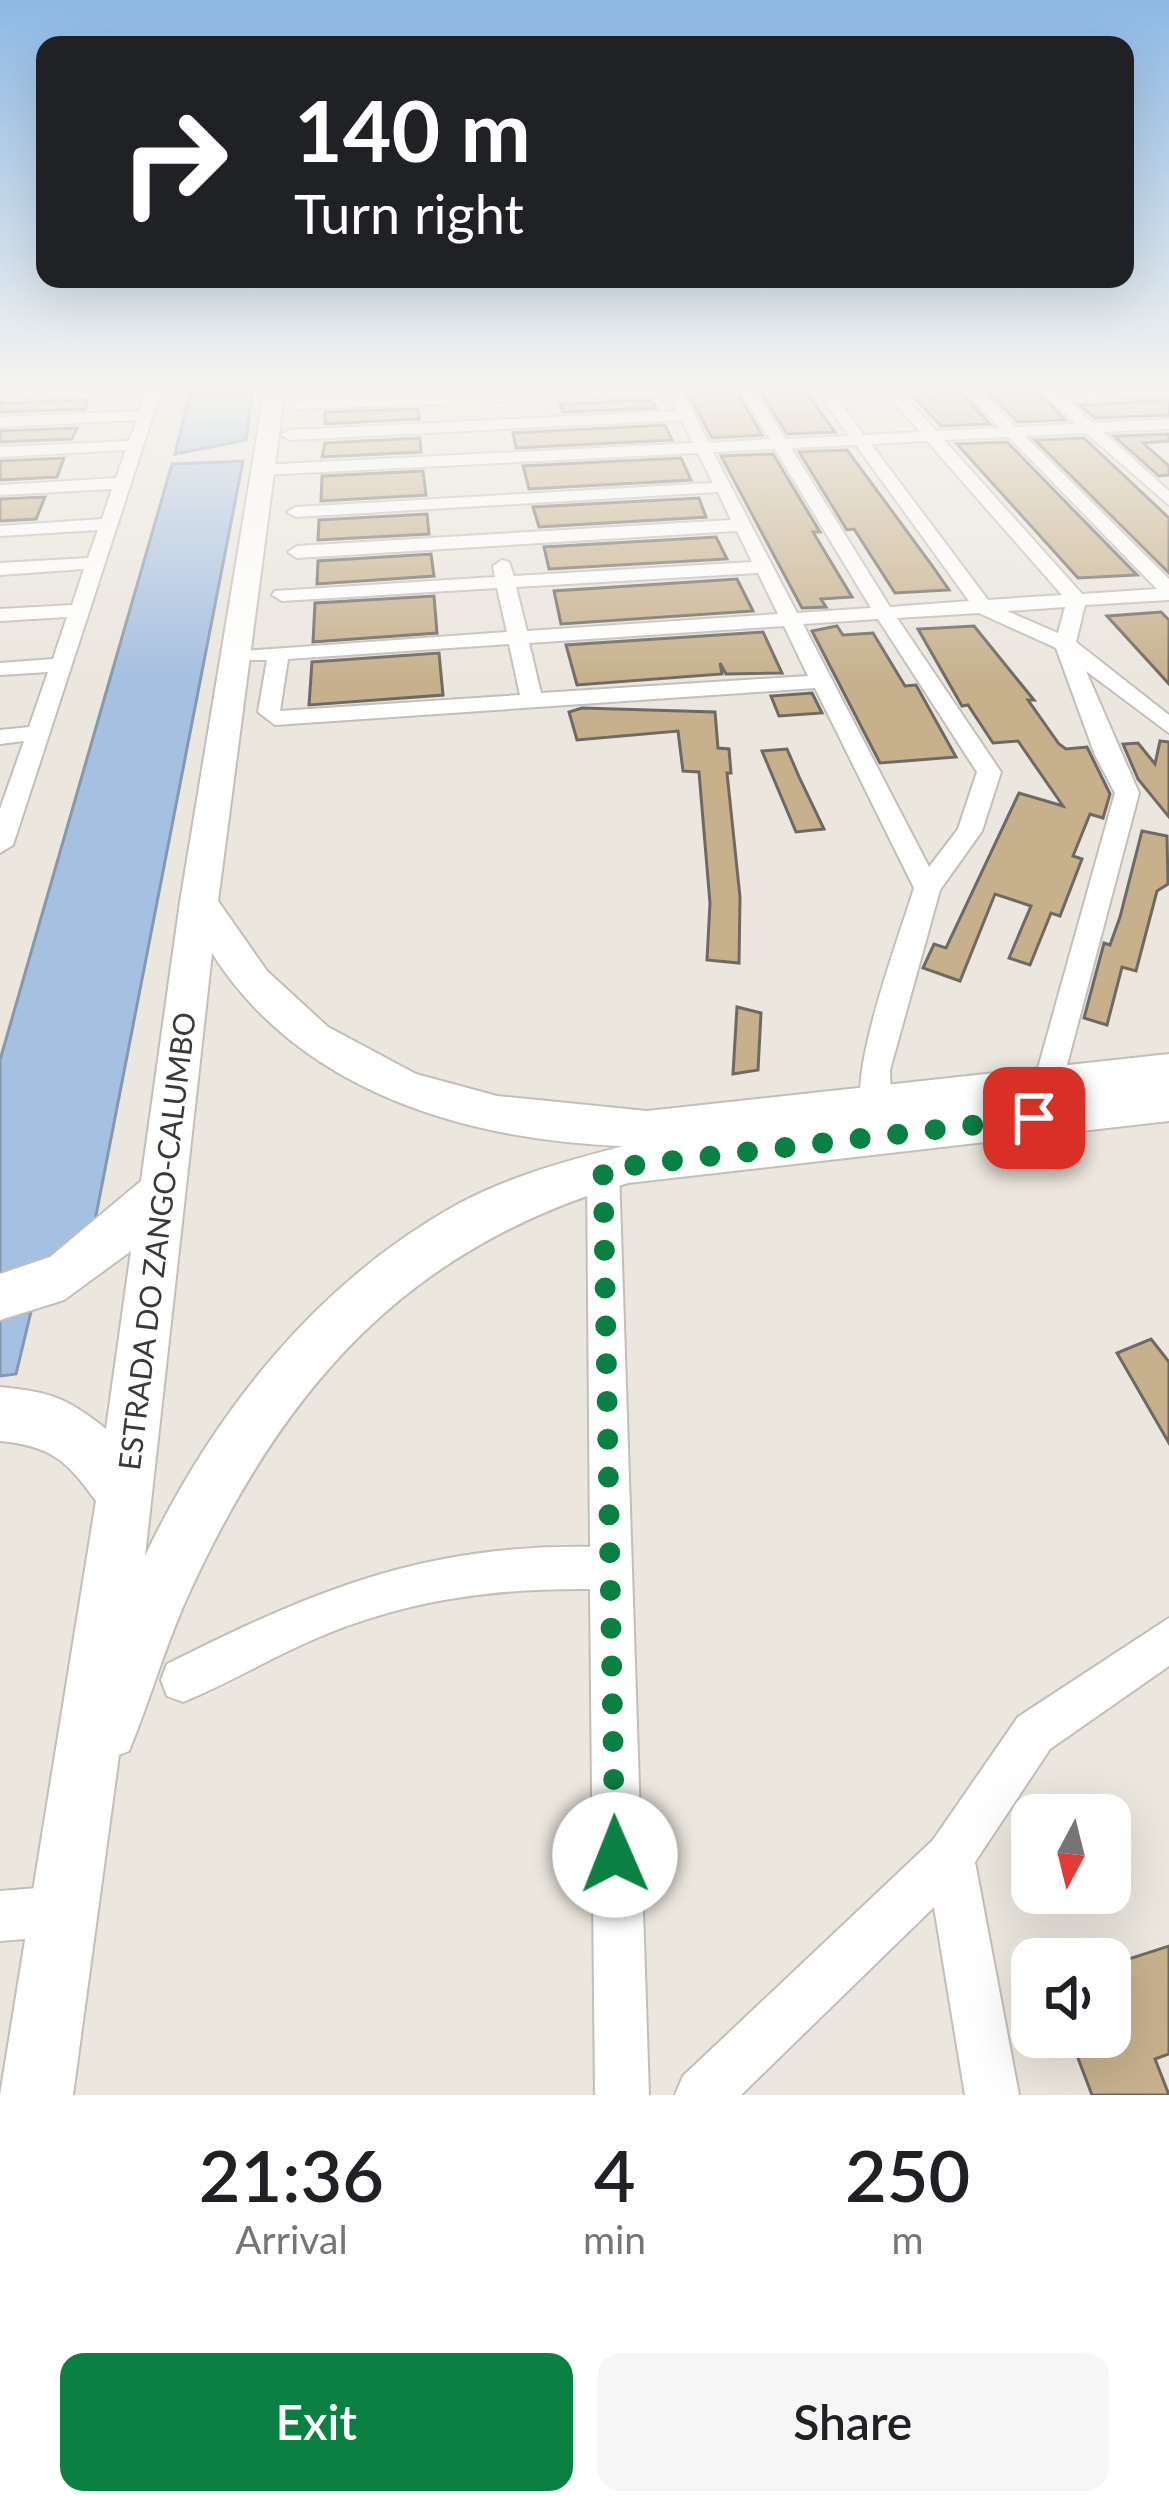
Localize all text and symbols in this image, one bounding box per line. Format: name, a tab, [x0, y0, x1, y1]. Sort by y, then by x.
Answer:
text: 140 m	[294, 79, 531, 180]
icon: right	[96, 84, 252, 240]
text: Turn right	[294, 181, 524, 246]
street label: ESTRADA DO ZANGO-CALUMBO	[110, 1010, 202, 1472]
pin	[983, 1067, 1085, 1169]
icon: arrive	[1001, 1085, 1067, 1151]
position arrow	[552, 1792, 678, 1918]
north arrow	[1011, 1794, 1131, 1914]
map controls	[1011, 1794, 1131, 2058]
button: sound	[1011, 1938, 1131, 2058]
text: 21:36	[199, 2131, 384, 2217]
text: 4	[594, 2131, 635, 2217]
text: 250	[845, 2131, 970, 2217]
text: Arrival	[235, 2216, 348, 2262]
text: min	[583, 2216, 646, 2262]
text: m	[892, 2216, 924, 2262]
button: Exit	[60, 2353, 573, 2491]
button: Share	[597, 2353, 1109, 2491]

